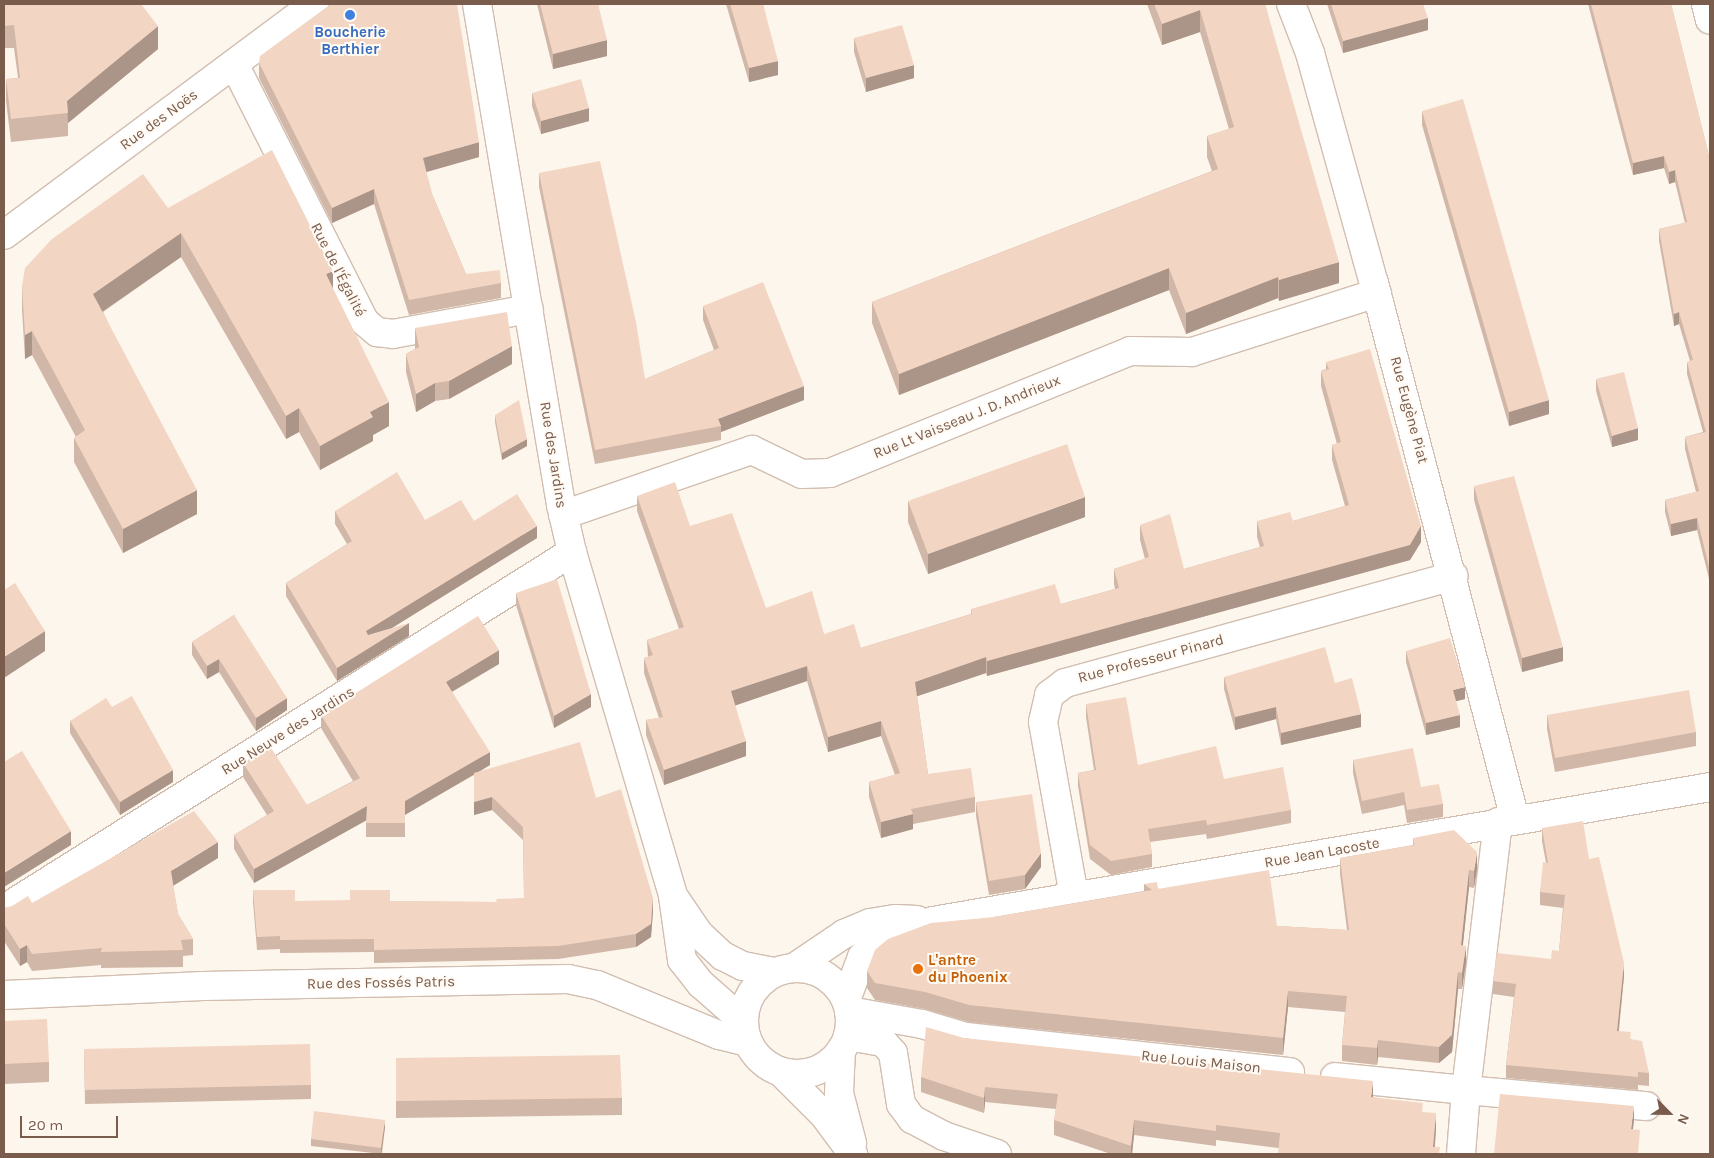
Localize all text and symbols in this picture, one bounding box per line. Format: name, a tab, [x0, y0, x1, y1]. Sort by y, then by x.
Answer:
marker: Boucherie Berthier	[344, 9, 356, 21]
place label: Boucherie Berthier	[314, 23, 386, 58]
street label: Rue des Noës	[117, 86, 201, 154]
street label: Rue de l'Égalité	[307, 220, 369, 320]
street label: Rue Eugène Piat	[1386, 354, 1432, 466]
street label: Rue Lt Vaisseau J. D. Andrieux	[871, 371, 1063, 463]
street label: Rue des Jardins	[536, 400, 570, 510]
street label: Rue Professeur Pinard	[1076, 631, 1226, 687]
street label: Rue Neuve des Jardins	[218, 683, 358, 779]
street label: Rue Jean Lacoste	[1263, 834, 1381, 872]
place label: L'antre du Phoenix	[928, 951, 1007, 986]
marker: L'antre du Phoenix	[912, 963, 924, 975]
street label: Rue des Fossés Patris	[307, 973, 455, 993]
street label: Rue Louis Maison	[1140, 1047, 1262, 1077]
north arrow	[1644, 1088, 1694, 1138]
scale bar	[22, 1106, 120, 1138]
text: N	[1673, 1111, 1693, 1127]
text: 20 m	[28, 1116, 63, 1134]

